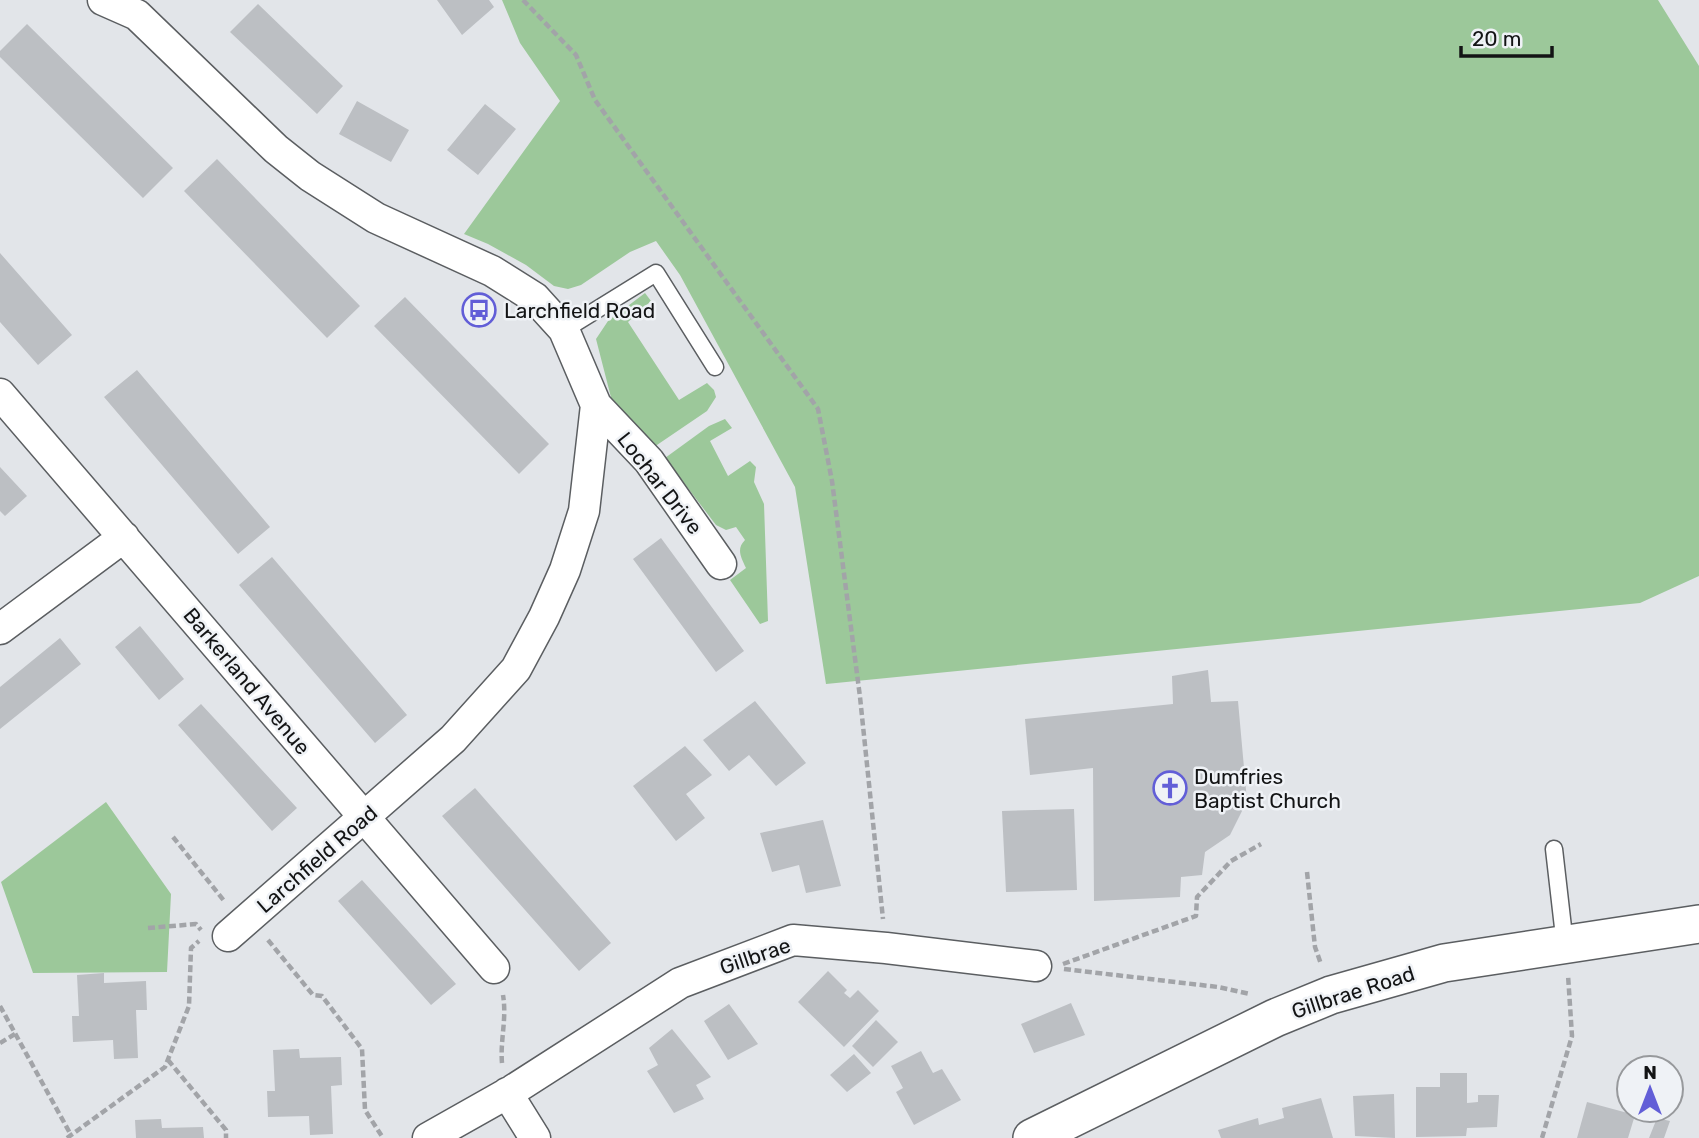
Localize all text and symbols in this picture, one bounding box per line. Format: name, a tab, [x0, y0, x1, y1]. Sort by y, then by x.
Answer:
scale bar	[1461, 14, 1552, 58]
text: 20 m	[1472, 26, 1521, 51]
bus stop icon: Larchfield Road	[460, 291, 498, 329]
place label: Larchfield Road	[504, 298, 655, 323]
street label: Lochar Drive	[612, 427, 708, 539]
street label: Barkerland Avenue	[178, 603, 316, 759]
place label: Dumfries Baptist Church	[1194, 764, 1341, 813]
church icon: Dumfries Baptist Church	[1151, 769, 1189, 807]
street label: Larchfield Road	[252, 800, 382, 918]
street label: Gillbrae	[716, 932, 794, 980]
street label: Gillbrae Road	[1288, 960, 1418, 1024]
north arrow	[1615, 1054, 1685, 1124]
text: N	[1643, 1061, 1657, 1084]

